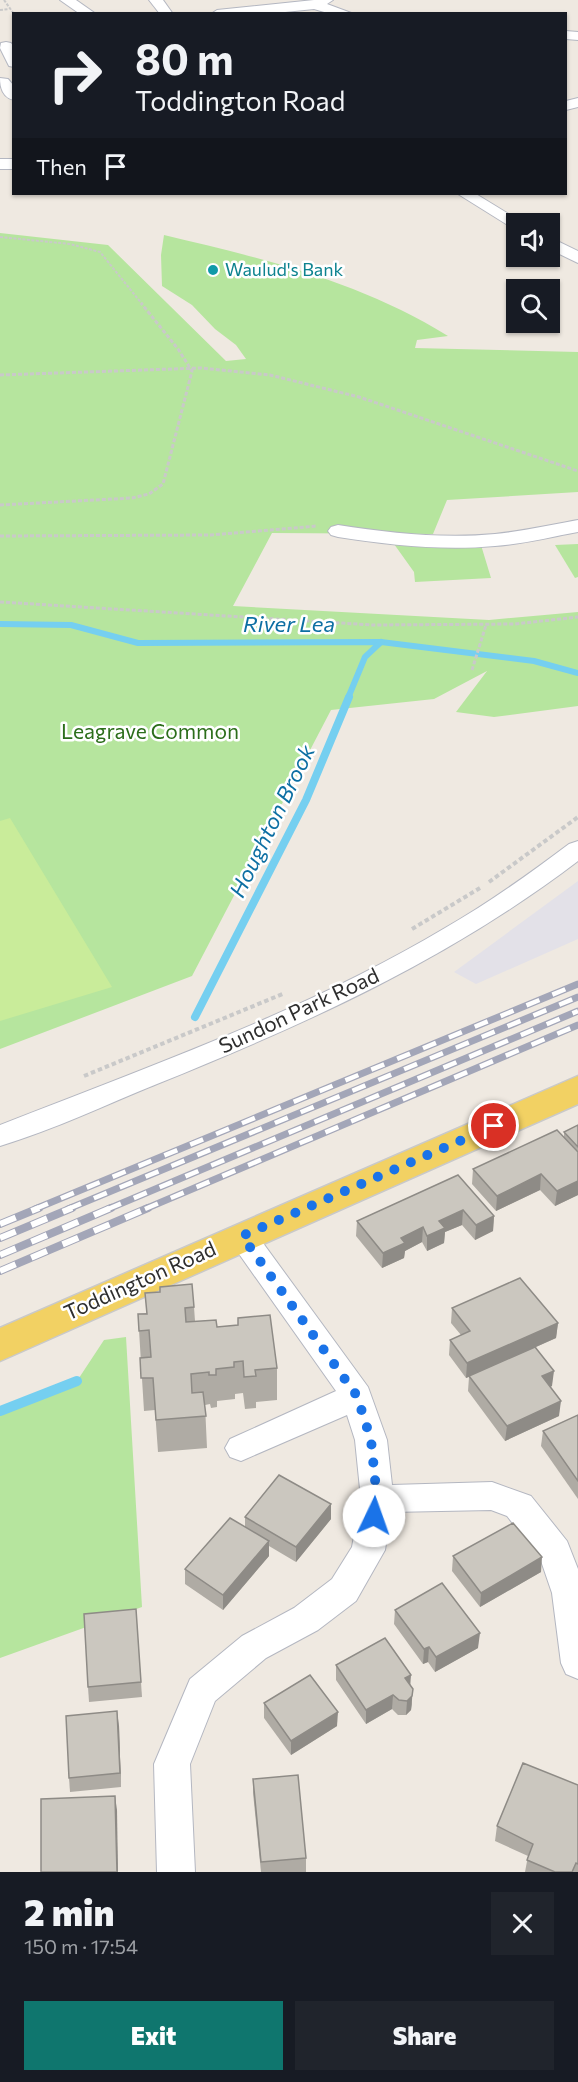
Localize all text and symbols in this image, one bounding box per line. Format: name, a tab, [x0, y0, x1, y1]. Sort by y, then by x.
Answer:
text: 80 m	[135, 32, 234, 84]
icon: right	[36, 36, 114, 114]
text: Toddington Road	[135, 84, 345, 117]
icon: arrive	[99, 150, 132, 183]
text: Then	[36, 153, 87, 180]
map controls	[506, 213, 560, 333]
button: sound	[506, 213, 560, 267]
place label: Waulud's Bank	[225, 258, 344, 280]
marker: Waulud's Bank	[206, 263, 220, 277]
button: search	[506, 279, 560, 333]
water label: River Lea	[243, 610, 335, 637]
park label: Leagrave Common	[61, 718, 239, 743]
water label: Houghton Brook	[223, 739, 321, 901]
street label: Sundon Park Road	[214, 962, 382, 1058]
pin	[468, 1100, 519, 1151]
icon: arrive	[477, 1109, 510, 1142]
street label: Toddington Road	[60, 1235, 219, 1324]
position arrow	[342, 1484, 406, 1548]
text: 2 min	[24, 1889, 114, 1933]
button: close	[491, 1892, 554, 1955]
text: 150 m · 17:54	[24, 1934, 138, 1958]
button: Exit	[24, 2001, 283, 2070]
button: Share	[295, 2001, 554, 2070]

